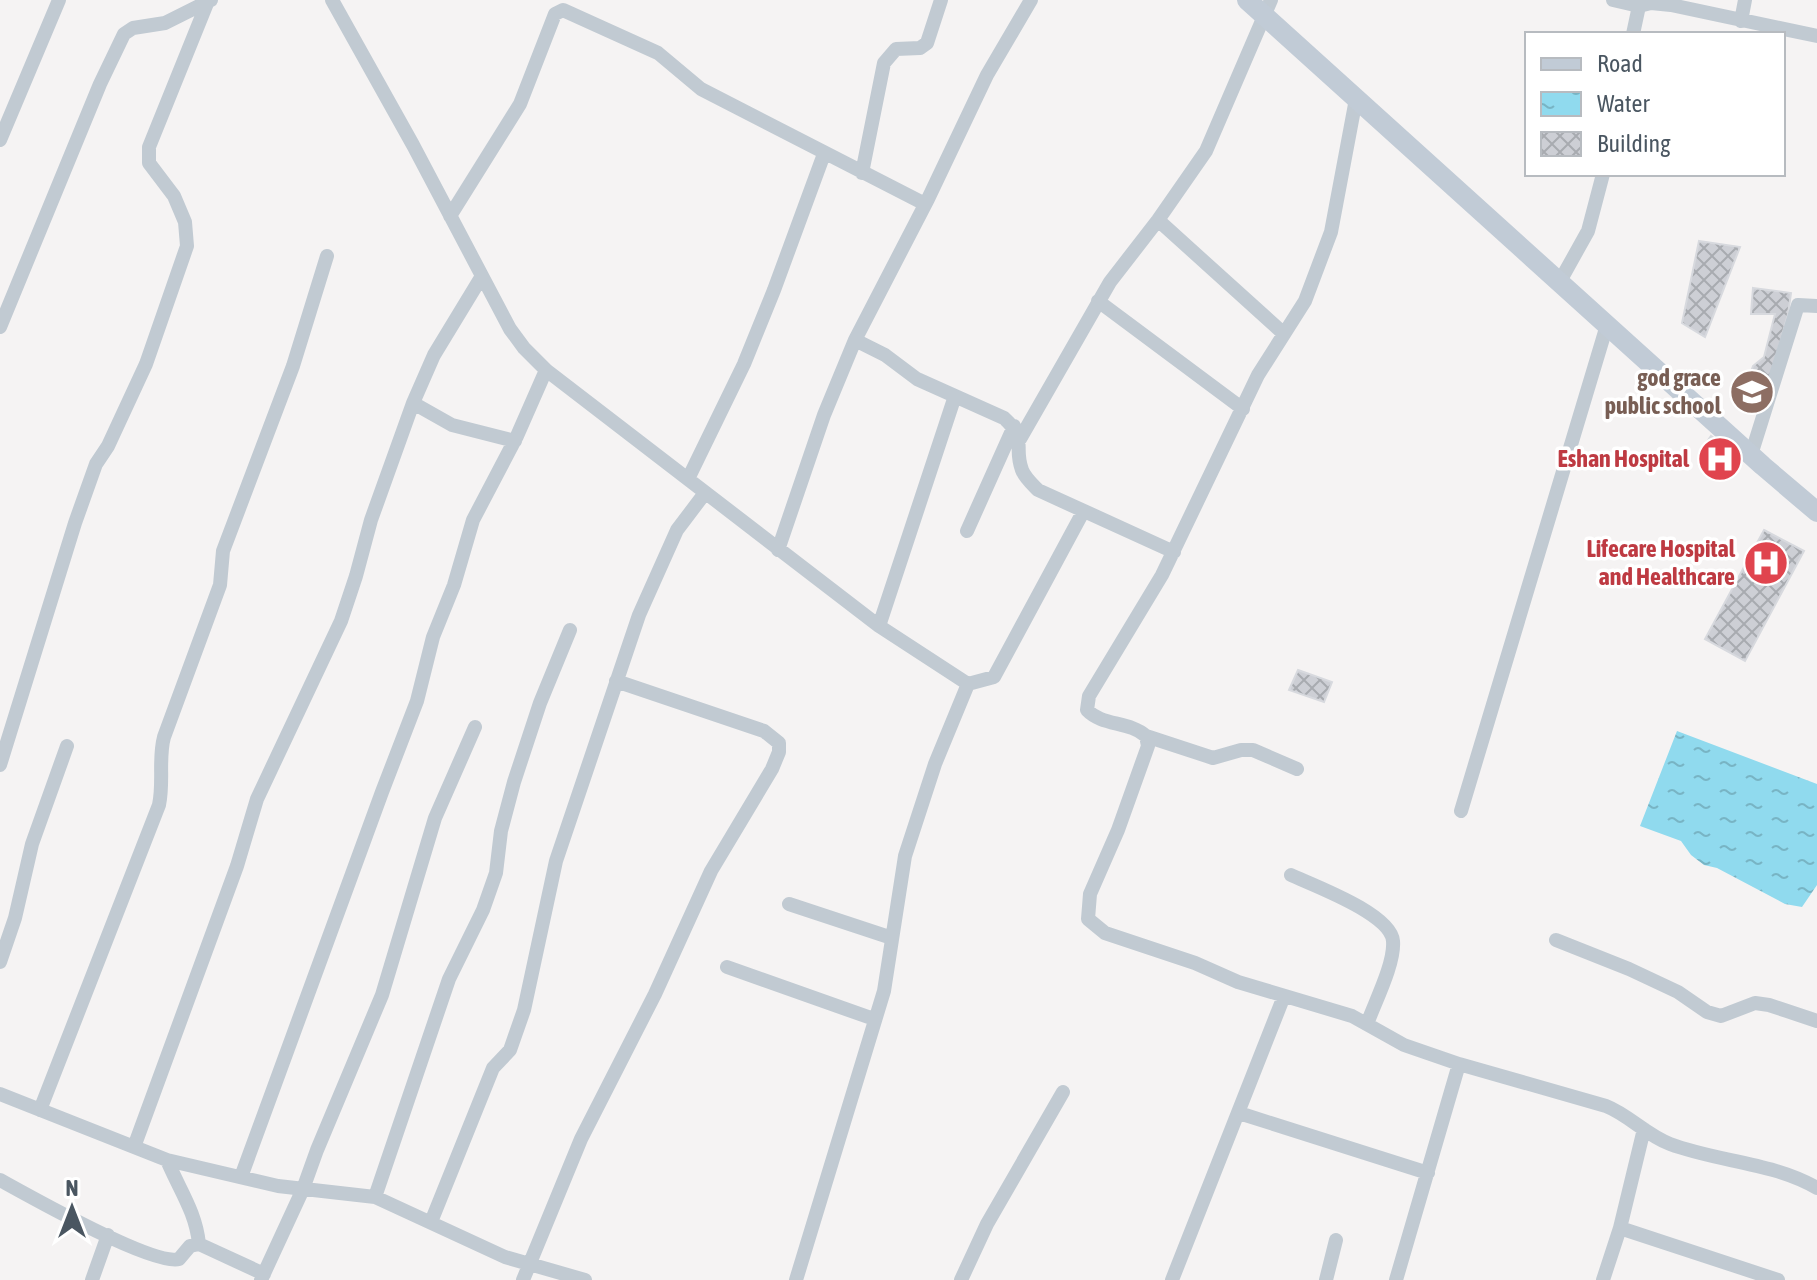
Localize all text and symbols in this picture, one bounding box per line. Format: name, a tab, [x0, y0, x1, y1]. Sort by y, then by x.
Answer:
legend	[1525, 32, 1785, 176]
text: Road	[1597, 50, 1643, 77]
text: Water	[1597, 90, 1650, 117]
text: Building	[1597, 130, 1671, 157]
place label: god grace public school	[1605, 364, 1722, 419]
school or university icon: god grace public school	[1728, 368, 1776, 416]
hospital icon: Eshan Hospital	[1696, 435, 1744, 483]
place label: Eshan Hospital	[1558, 445, 1690, 472]
place label: Lifecare Hospital and Healthcare	[1586, 535, 1736, 590]
hospital icon: Lifecare Hospital and Healthcare	[1742, 539, 1790, 587]
north arrow	[32, 1168, 112, 1248]
text: N	[66, 1175, 78, 1201]

